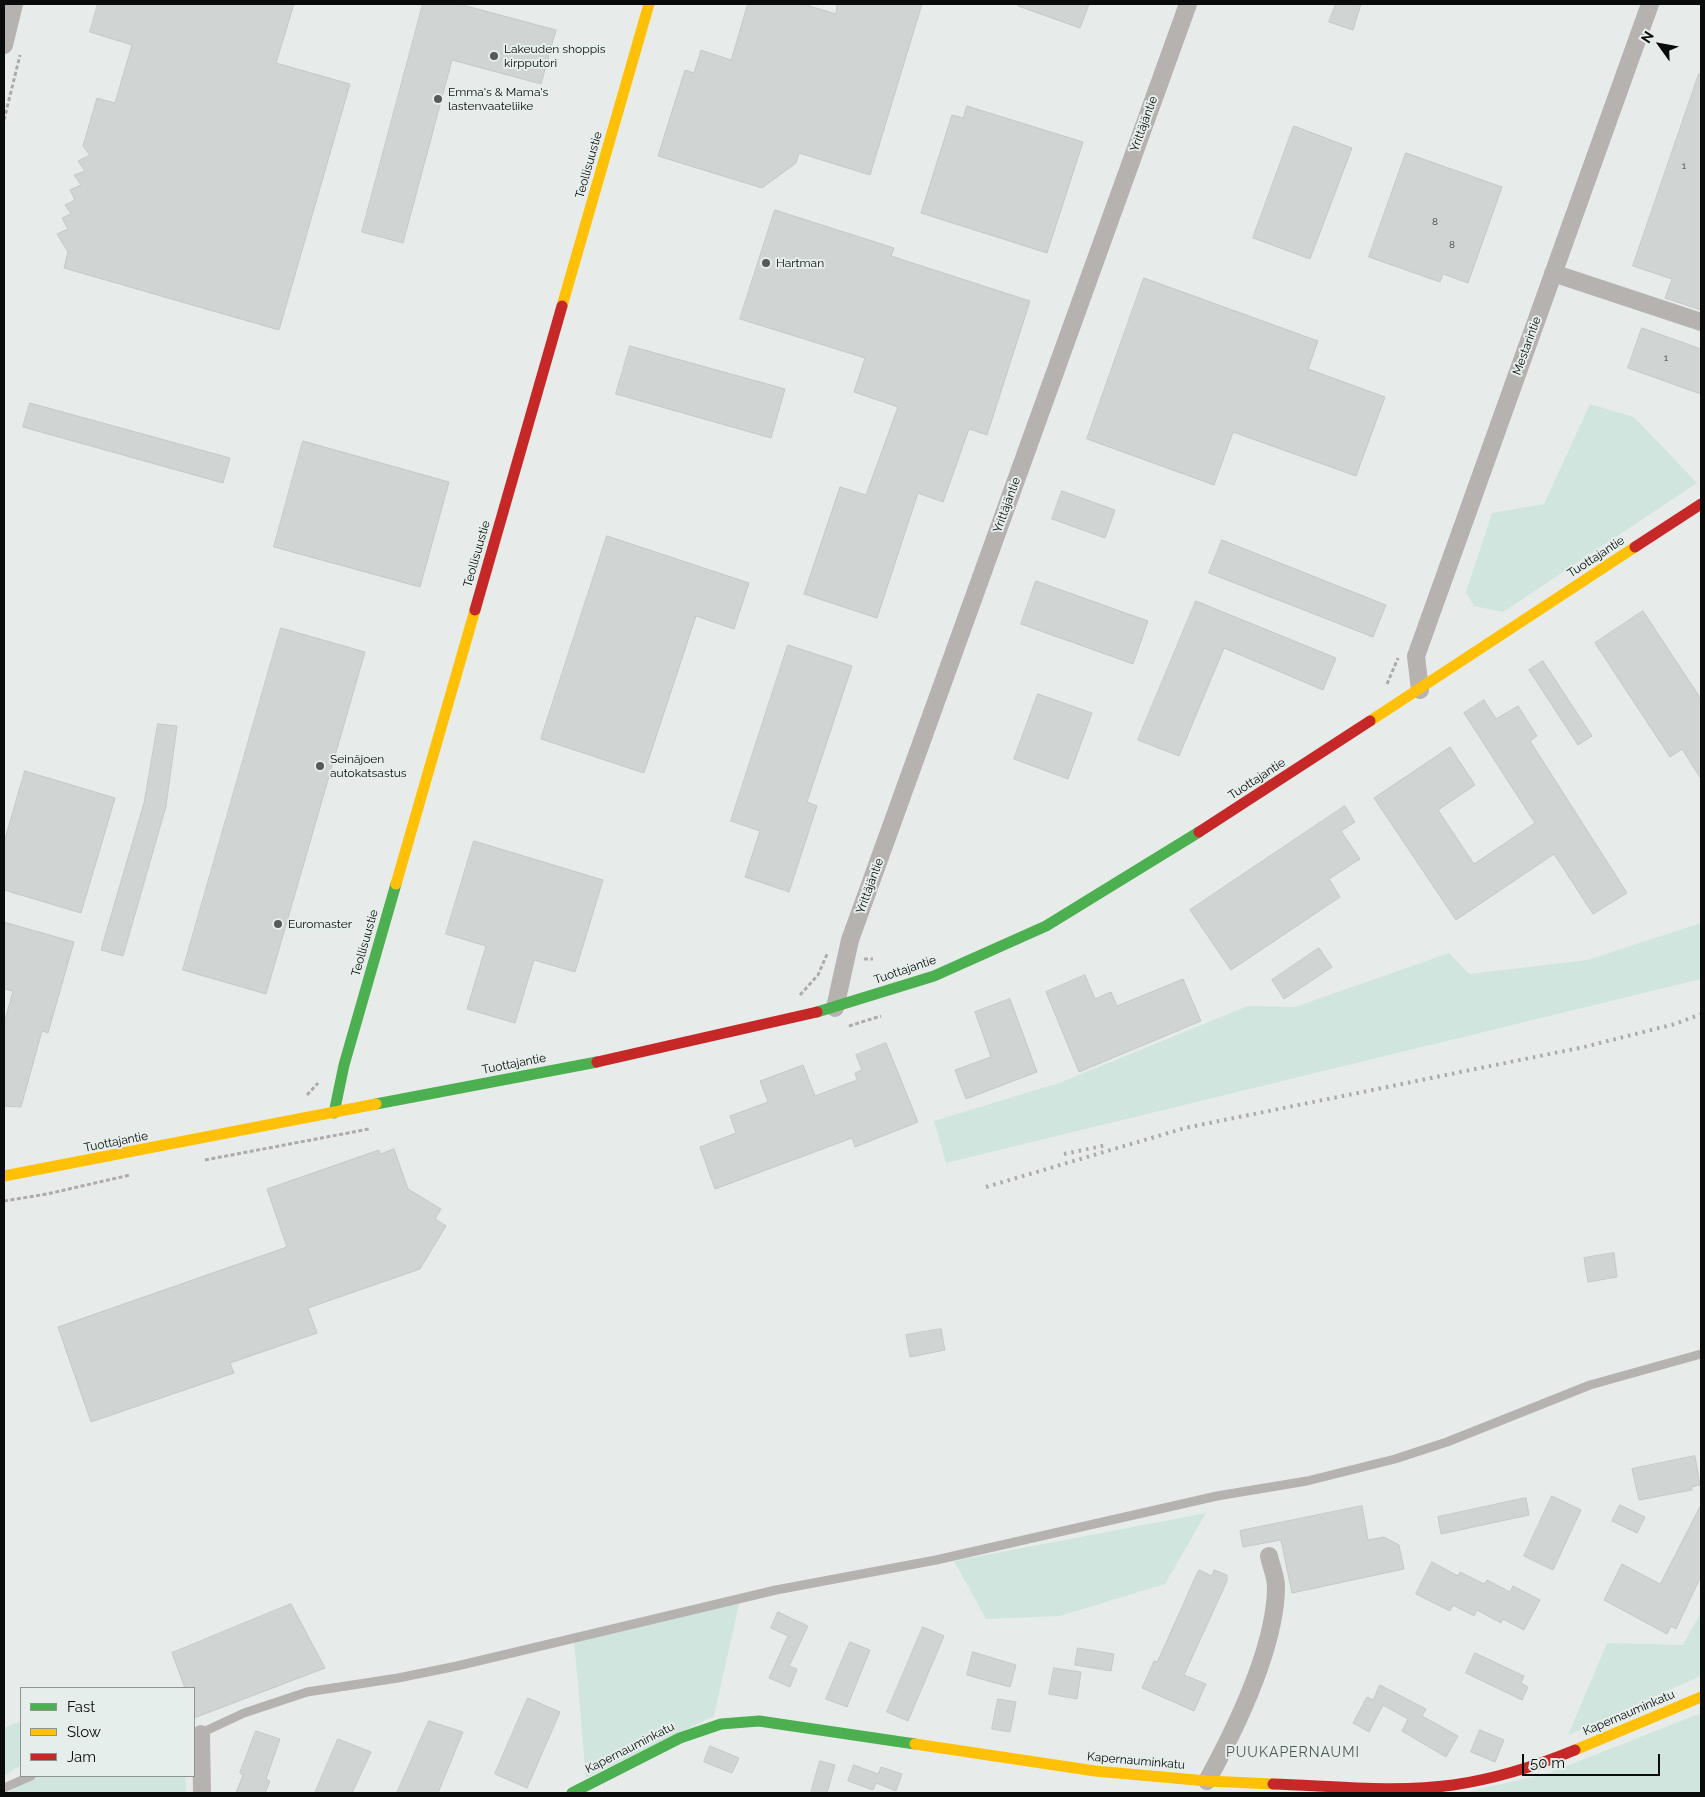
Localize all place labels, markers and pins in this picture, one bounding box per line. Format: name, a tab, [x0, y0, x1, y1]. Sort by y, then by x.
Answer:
place label: Lakeuden shoppis kirpputori	[504, 42, 605, 70]
marker: Lakeuden shoppis kirpputori	[488, 50, 500, 62]
place label: Emma's & Mama's lastenvaateliike	[448, 85, 548, 113]
marker: Emma's & Mama's lastenvaateliike	[432, 93, 444, 105]
place label: Hartman	[776, 256, 824, 270]
marker: Hartman	[760, 257, 772, 269]
place label: Seinäjoen autokatsastus	[330, 752, 407, 780]
marker: Seinäjoen autokatsastus	[314, 760, 326, 772]
place label: Euromaster	[288, 917, 352, 931]
marker: Euromaster	[272, 918, 284, 930]

